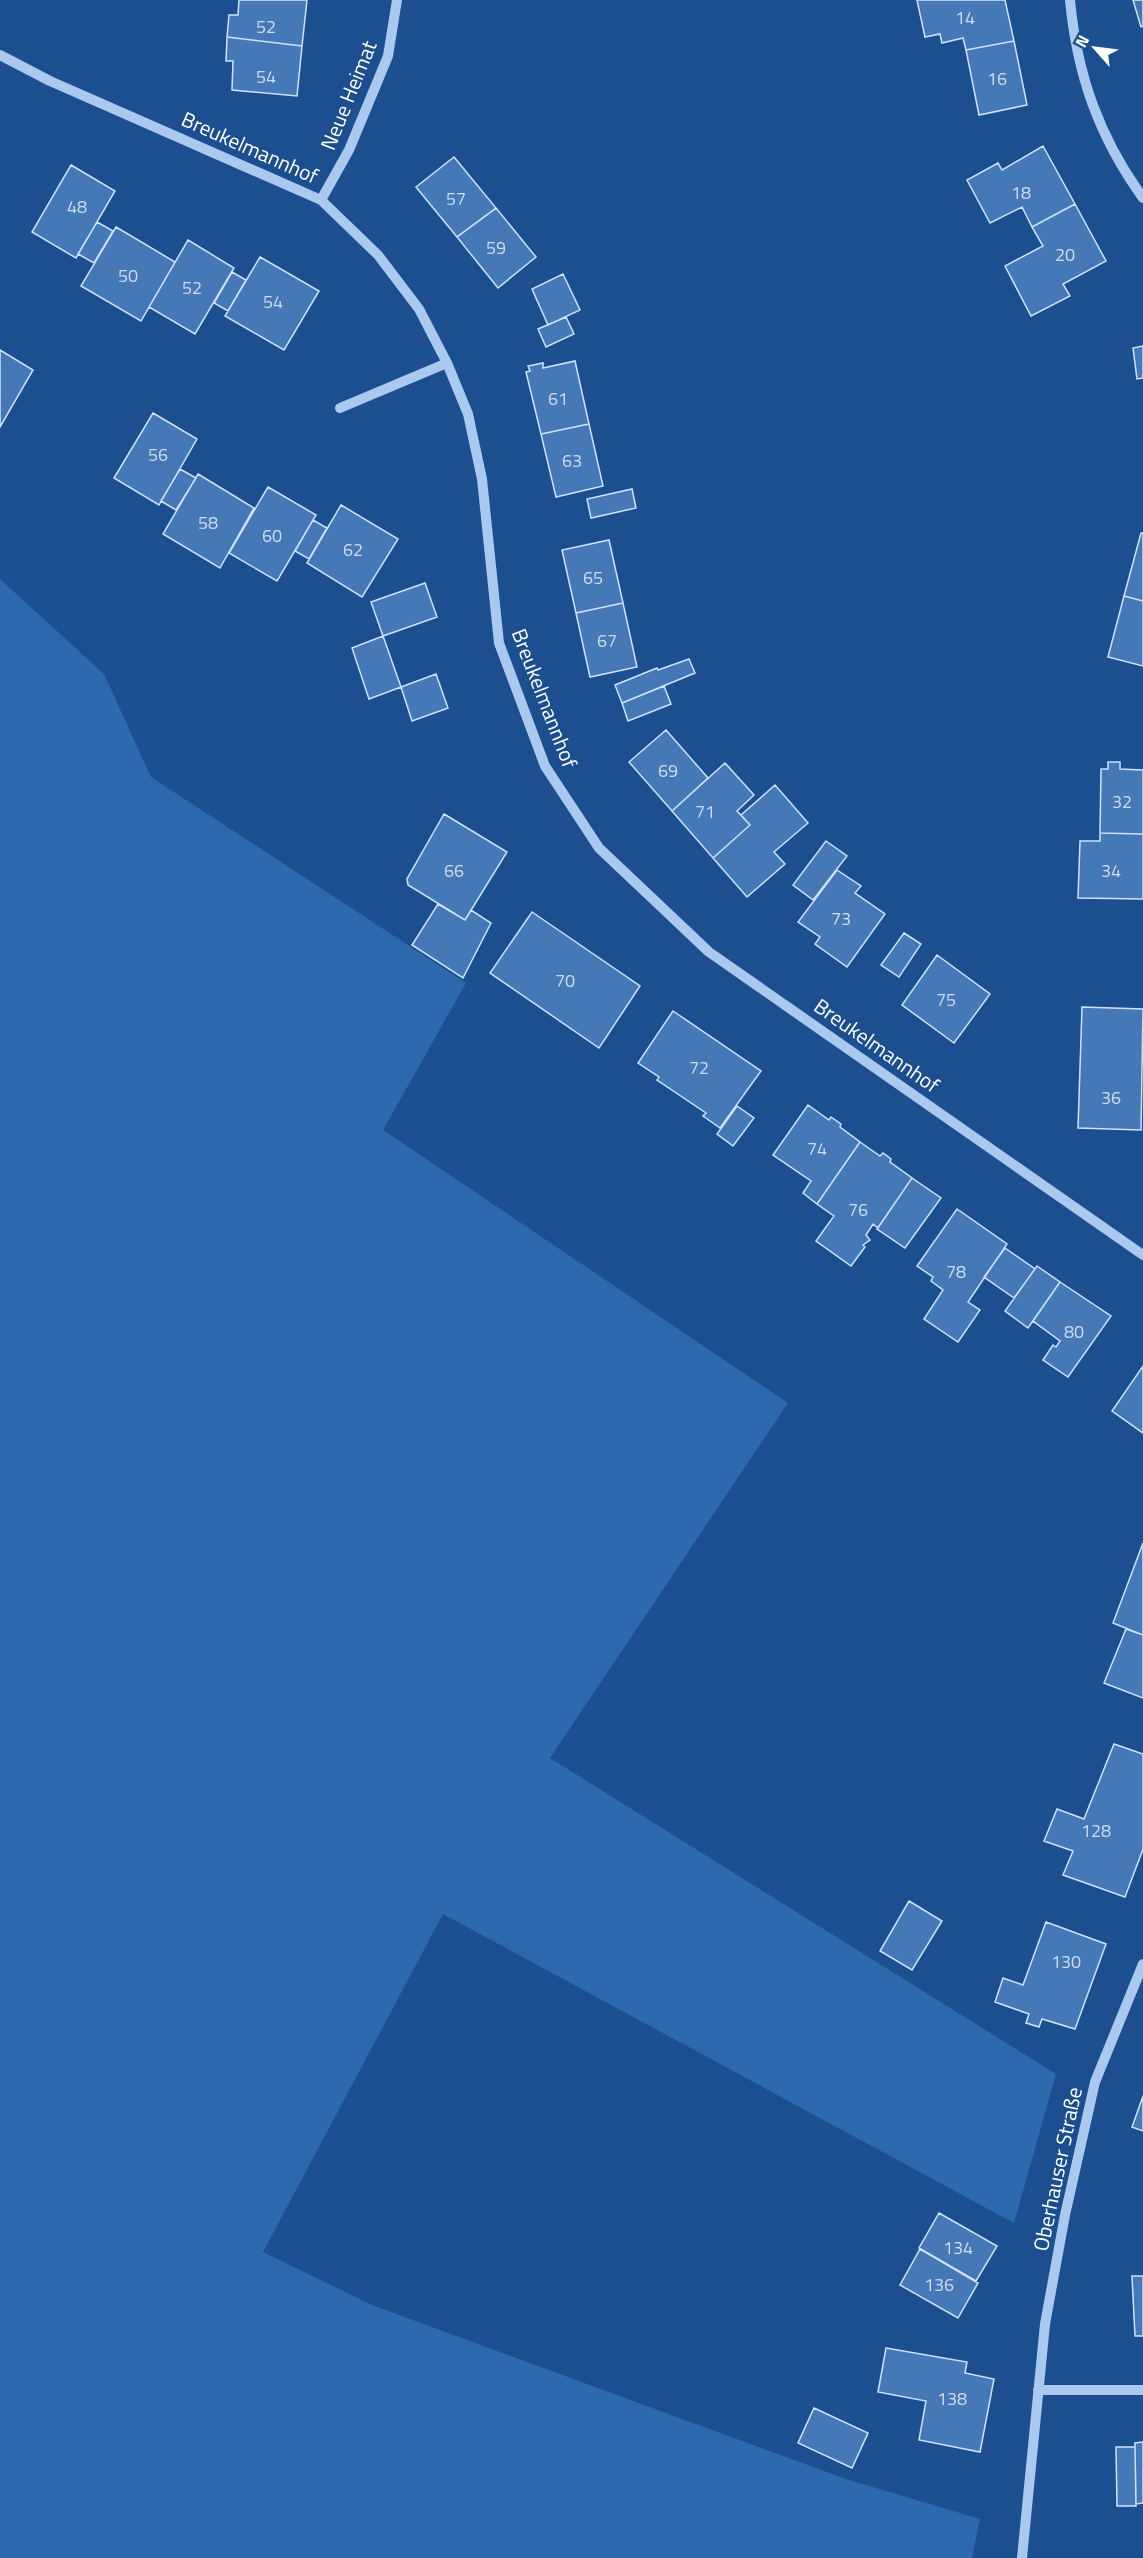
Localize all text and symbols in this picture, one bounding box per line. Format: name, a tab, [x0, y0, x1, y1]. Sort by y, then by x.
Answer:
house number: 14	[955, 4, 975, 31]
house number: 52	[256, 13, 276, 40]
north arrow	[1065, 18, 1125, 78]
text: N	[1069, 30, 1095, 51]
street label: Neue Heimat	[311, 35, 385, 155]
house number: 54	[256, 63, 276, 90]
house number: 16	[987, 65, 1007, 92]
street label: Breukelmannhof	[176, 103, 324, 192]
house number: 18	[1011, 179, 1031, 206]
house number: 57	[446, 185, 466, 212]
house number: 48	[67, 193, 87, 220]
house number: 59	[486, 234, 506, 261]
house number: 20	[1055, 241, 1075, 268]
house number: 50	[118, 262, 138, 289]
house number: 52	[182, 274, 202, 301]
house number: 54	[263, 288, 283, 315]
house number: 61	[548, 385, 568, 412]
house number: 56	[148, 441, 168, 468]
house number: 63	[562, 447, 582, 474]
house number: 58	[198, 509, 218, 536]
house number: 60	[262, 522, 282, 549]
house number: 62	[343, 536, 363, 563]
house number: 65	[583, 564, 603, 591]
street label: Breukelmannhof	[504, 624, 586, 772]
house number: 67	[597, 627, 617, 654]
house number: 69	[658, 757, 678, 784]
house number: 32	[1112, 788, 1132, 815]
house number: 71	[695, 798, 715, 825]
house number: 66	[444, 857, 464, 884]
house number: 34	[1101, 857, 1121, 884]
house number: 73	[831, 905, 851, 932]
house number: 70	[555, 967, 575, 994]
house number: 75	[936, 986, 956, 1013]
street label: Breukelmannhof	[808, 990, 946, 1100]
house number: 72	[689, 1054, 709, 1081]
house number: 36	[1101, 1084, 1121, 1111]
house number: 74	[807, 1135, 827, 1162]
house number: 76	[848, 1196, 868, 1223]
house number: 78	[946, 1258, 966, 1285]
house number: 80	[1064, 1318, 1084, 1345]
house number: 128	[1081, 1817, 1111, 1844]
house number: 130	[1051, 1948, 1081, 1975]
street label: Oberhauser Straße	[1024, 2084, 1090, 2254]
house number: 134	[943, 2234, 973, 2261]
house number: 136	[924, 2271, 954, 2298]
house number: 138	[937, 2385, 967, 2412]

